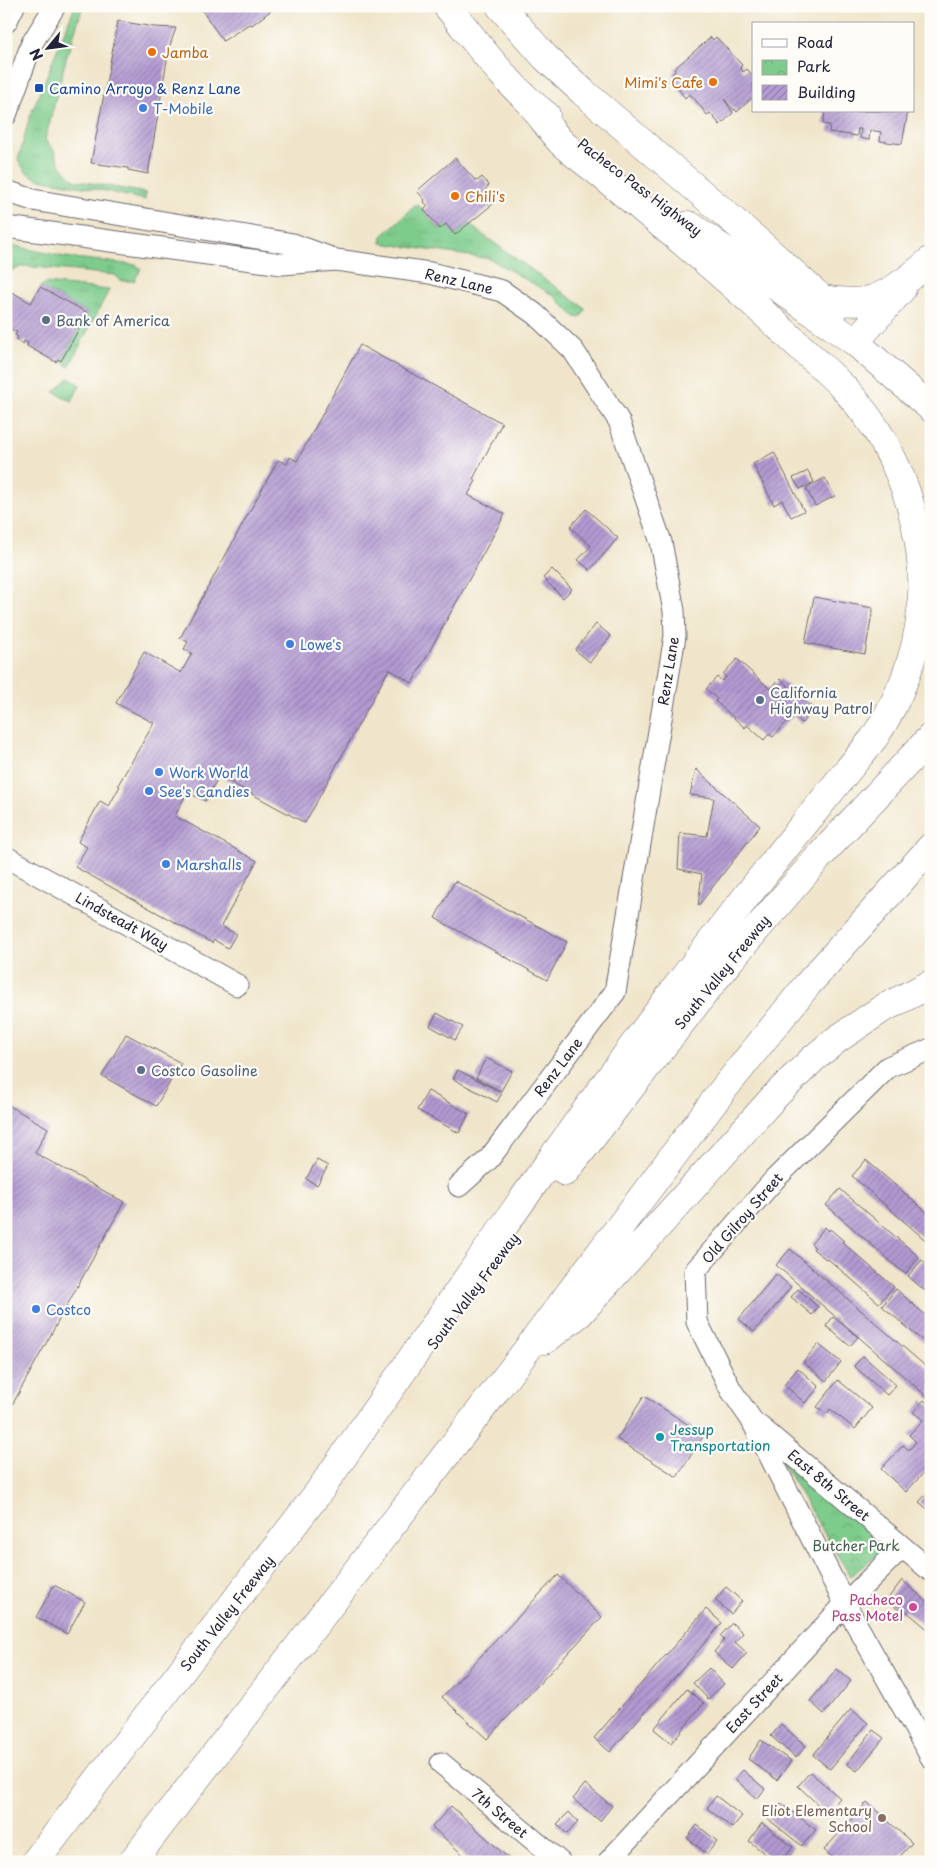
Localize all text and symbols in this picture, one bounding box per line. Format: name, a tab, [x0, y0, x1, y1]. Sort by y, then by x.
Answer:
north arrow	[22, 22, 72, 72]
legend	[752, 22, 914, 112]
text: Road	[797, 30, 833, 53]
place label: Jamba	[162, 42, 209, 63]
text: N	[24, 45, 48, 64]
marker: Jamba	[146, 46, 158, 58]
text: Park	[797, 54, 831, 77]
place label: Mimi's Cafe	[624, 72, 703, 93]
marker: Mimi's Cafe	[707, 76, 719, 88]
place label: Camino Arroyo & Renz Lane	[49, 78, 241, 99]
text: Building	[797, 80, 856, 103]
marker: Camino Arroyo & Renz Lane	[33, 82, 45, 94]
place label: T-Mobile	[153, 98, 213, 119]
marker: T-Mobile	[137, 102, 149, 114]
street label: Pacheco Pass Highway	[573, 133, 707, 241]
place label: Chili's	[465, 186, 505, 207]
marker: Chili's	[449, 190, 461, 202]
street label: Renz Lane	[423, 263, 495, 299]
place label: Bank of America	[56, 310, 170, 331]
marker: Bank of America	[40, 314, 52, 326]
place label: Lowe's	[300, 634, 341, 655]
street label: Renz Lane	[652, 635, 684, 707]
marker: Lowe's	[284, 638, 296, 650]
place label: California Highway Patrol	[770, 682, 873, 719]
marker: California Highway Patrol	[754, 694, 766, 706]
place label: Work World	[169, 762, 249, 783]
marker: Work World	[153, 766, 165, 778]
place label: See's Candies	[159, 781, 249, 802]
marker: See's Candies	[143, 785, 155, 797]
place label: Marshalls	[176, 854, 242, 875]
marker: Marshalls	[160, 858, 172, 870]
street label: Lindsteadt Way	[72, 887, 172, 955]
street label: South Valley Freeway	[669, 910, 775, 1034]
street label: Renz Lane	[529, 1033, 587, 1101]
place label: Costco Gasoline	[151, 1060, 258, 1081]
marker: Costco Gasoline	[135, 1064, 147, 1076]
street label: Old Gilroy Street	[697, 1168, 788, 1268]
street label: South Valley Freeway	[422, 1228, 524, 1354]
place label: Costco	[46, 1299, 91, 1320]
marker: Costco	[30, 1303, 42, 1315]
place label: Jessup Transportation	[670, 1419, 770, 1456]
marker: Jessup Transportation	[654, 1431, 666, 1443]
street label: East 8th Street	[783, 1444, 875, 1526]
park label: Butcher Park	[812, 1535, 900, 1556]
street label: South Valley Freeway	[175, 1551, 279, 1675]
place label: Pacheco Pass Motel	[832, 1589, 903, 1626]
marker: Pacheco Pass Motel	[907, 1601, 919, 1613]
street label: East Street	[721, 1668, 788, 1738]
street label: 7th Street	[467, 1783, 533, 1843]
place label: Eliot Elementary School	[761, 1800, 872, 1837]
marker: Eliot Elementary School	[876, 1812, 888, 1824]

